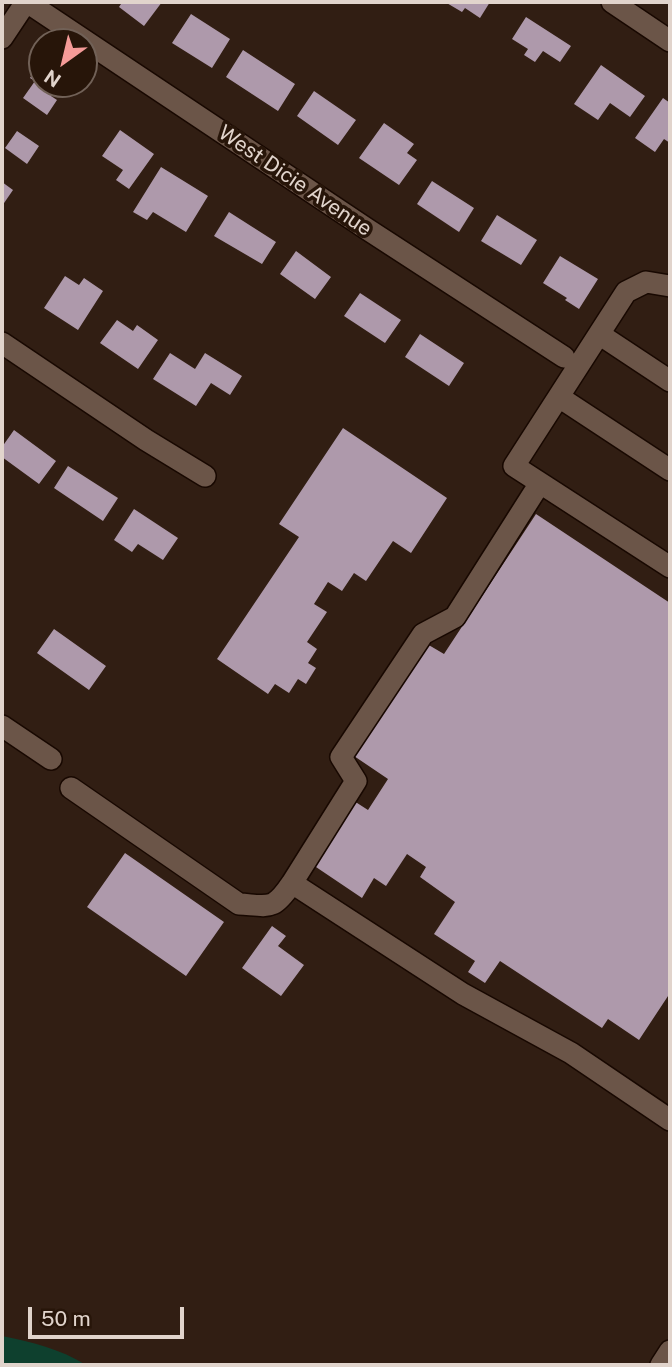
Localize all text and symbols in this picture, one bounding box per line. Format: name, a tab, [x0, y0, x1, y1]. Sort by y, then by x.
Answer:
north arrow	[28, 28, 98, 98]
text: N	[40, 65, 65, 92]
street label: West Dicie Avenue	[213, 120, 377, 242]
scale bar	[32, 1294, 187, 1338]
text: 50 m	[41, 1306, 91, 1331]

